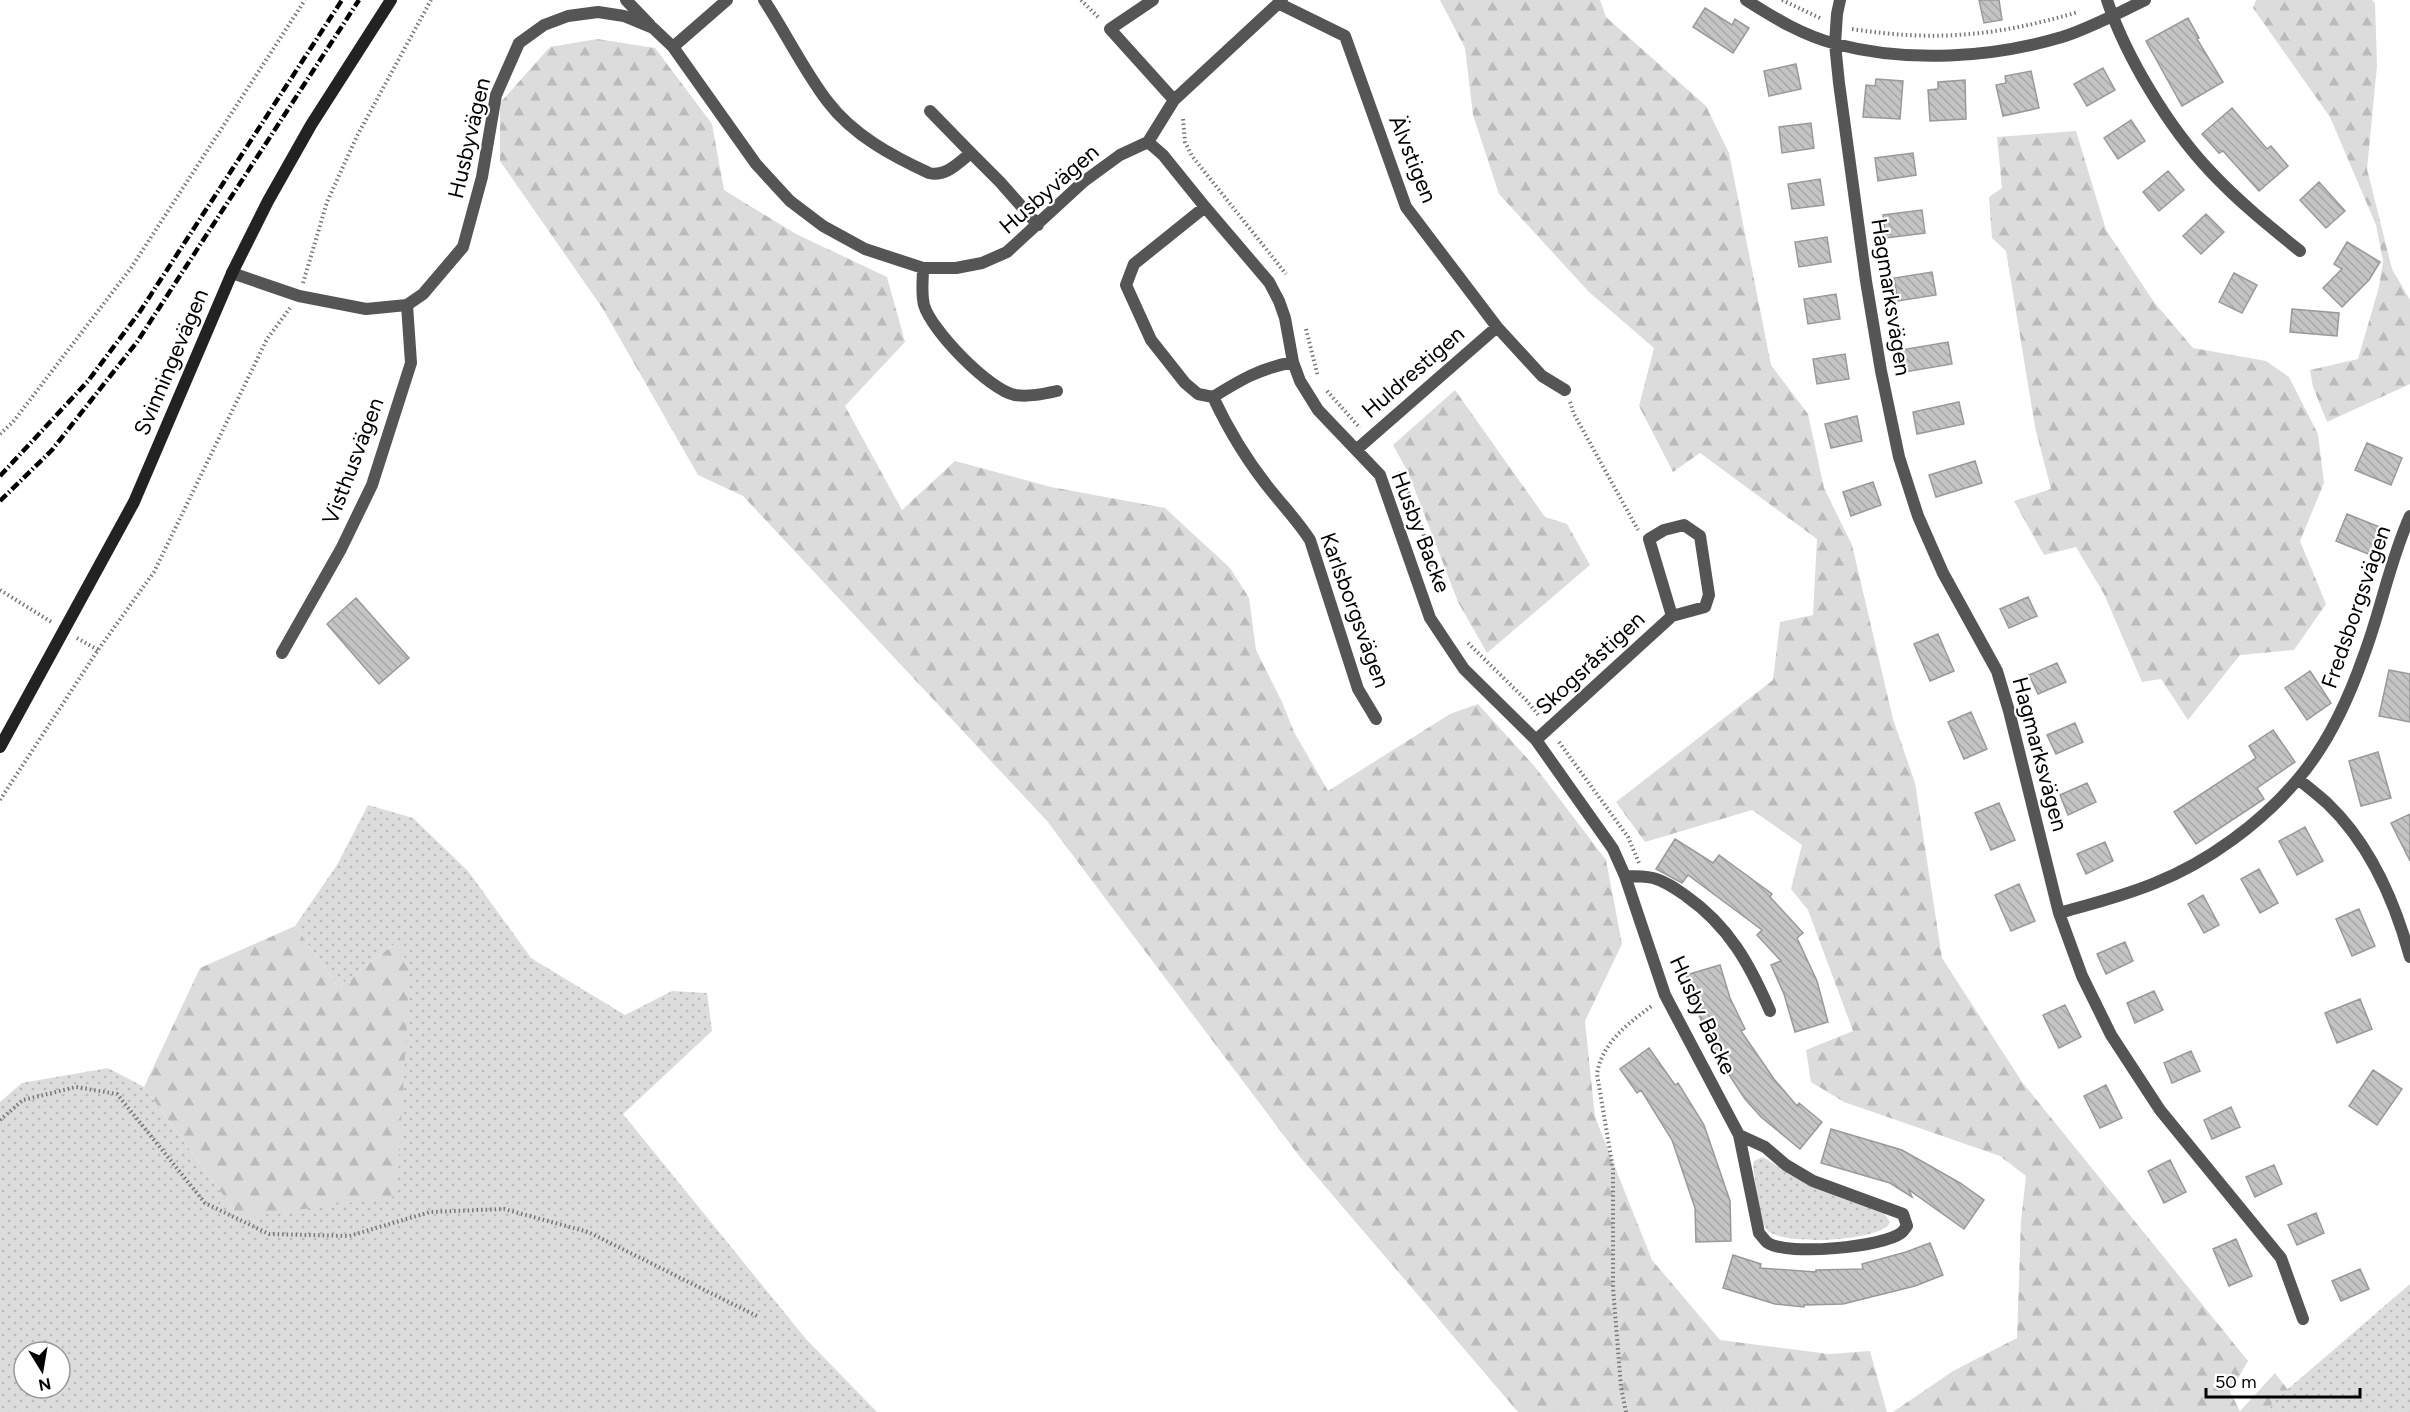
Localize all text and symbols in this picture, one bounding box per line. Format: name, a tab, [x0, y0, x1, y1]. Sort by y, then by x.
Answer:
street label: Husbyvägen	[442, 75, 496, 201]
street label: Älvstigen	[1383, 111, 1443, 207]
street label: Husbyvägen	[994, 138, 1104, 240]
street label: Hagmarksvägen	[1865, 216, 1917, 378]
street label: Svinningevägen	[128, 285, 214, 439]
street label: Huldrestigen	[1356, 320, 1470, 424]
street label: Visthusvägen	[316, 394, 390, 528]
street label: Husby Backe	[1386, 468, 1456, 596]
street label: Fredsborgsvägen	[2315, 522, 2397, 692]
street label: Karlsborgsvägen	[1314, 529, 1396, 691]
street label: Skogsråstigen	[1530, 606, 1650, 720]
street label: Hagmarksvägen	[2006, 674, 2074, 834]
street label: Husby Backe	[1664, 951, 1742, 1079]
north arrow	[12, 1340, 72, 1400]
scale bar	[2206, 1361, 2360, 1399]
text: 50 m	[2215, 1371, 2257, 1393]
text: N	[37, 1374, 53, 1395]

